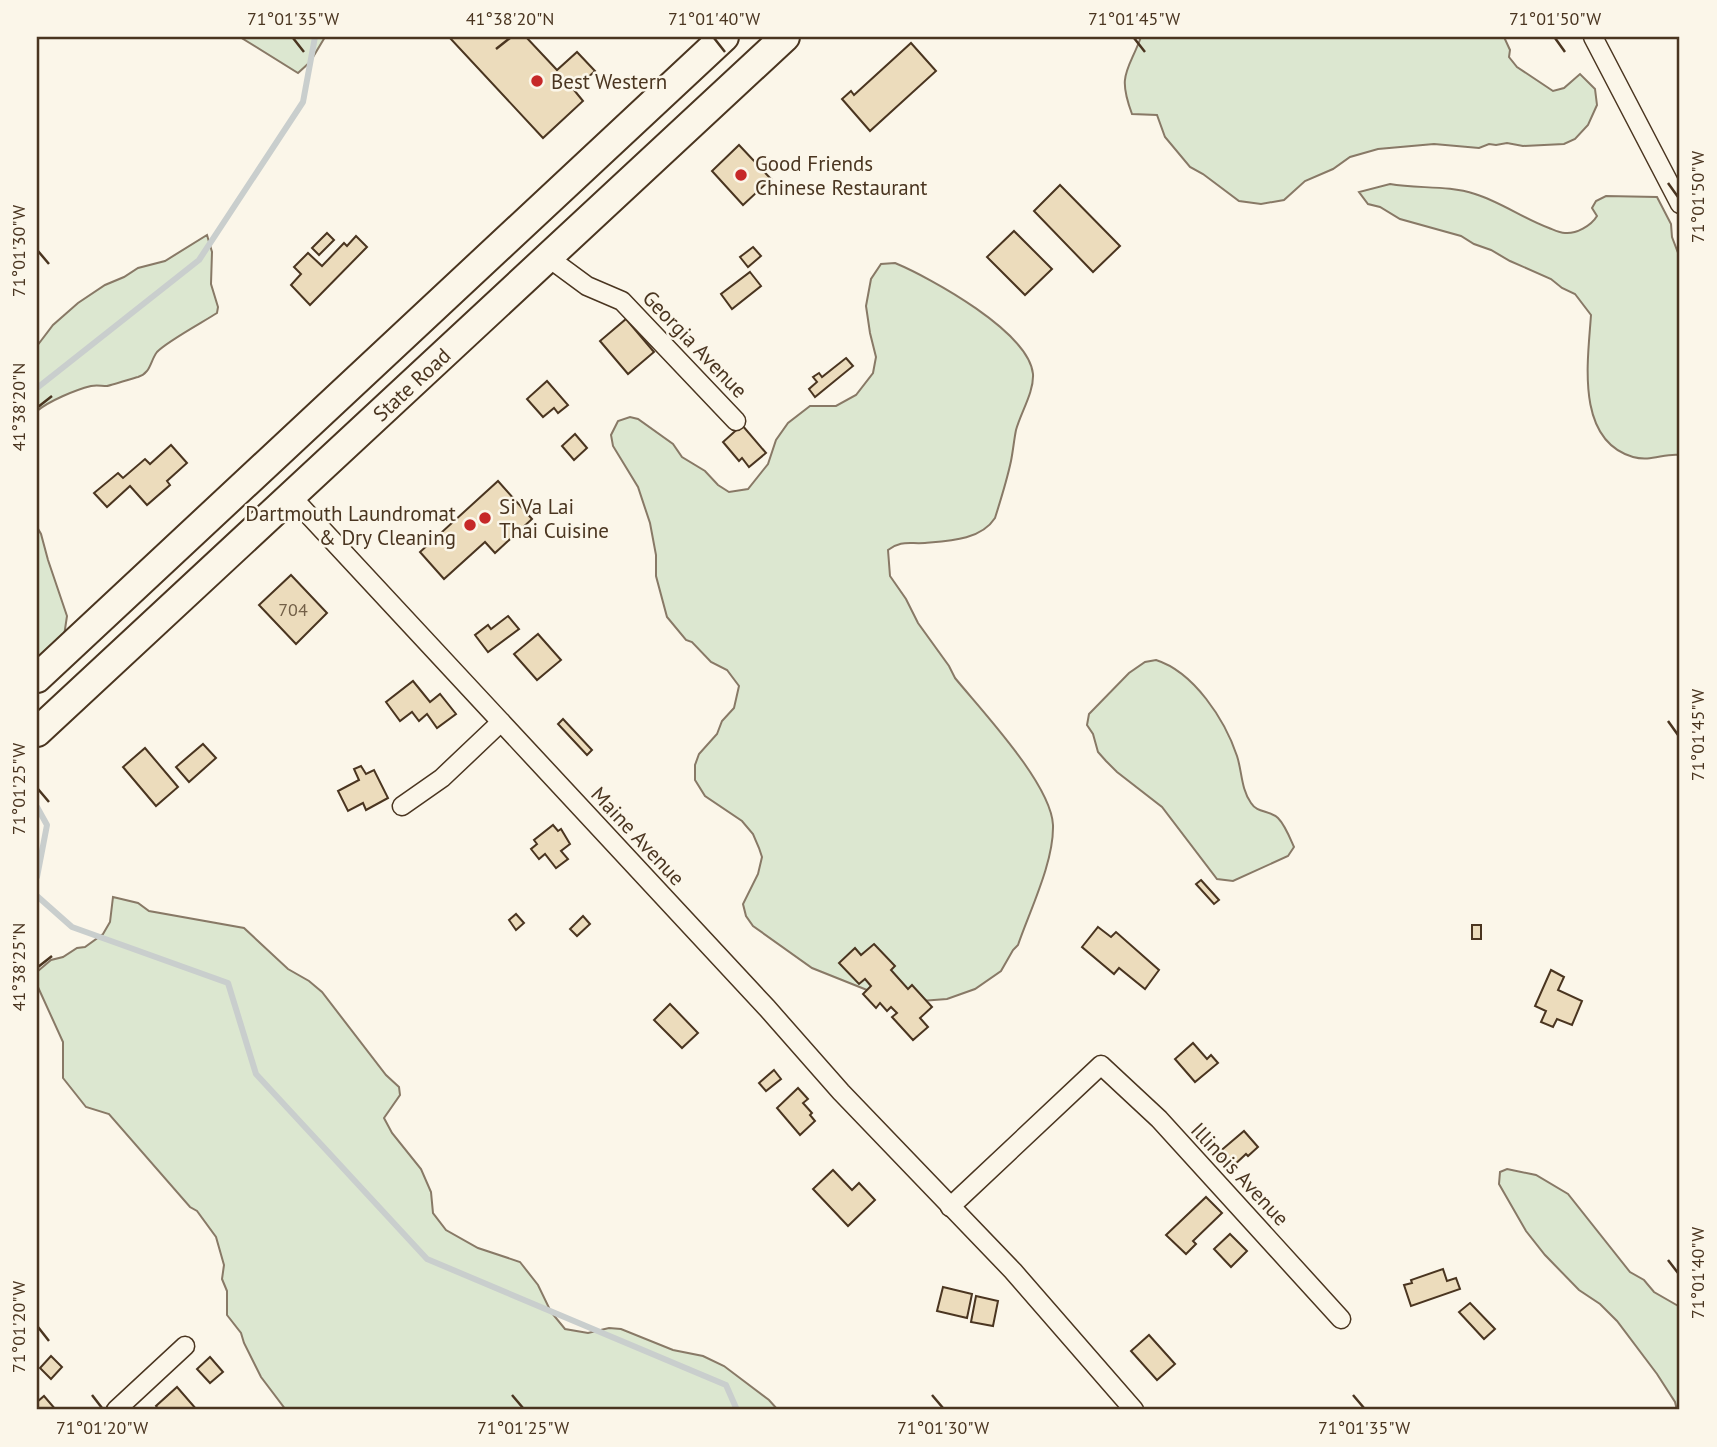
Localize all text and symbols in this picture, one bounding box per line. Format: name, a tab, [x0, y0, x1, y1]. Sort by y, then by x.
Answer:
text: 71°01'35"W	[247, 7, 339, 30]
text: 41°38'20"N	[466, 7, 554, 30]
text: 71°01'40"W	[668, 7, 760, 30]
text: 71°01'45"W	[1088, 7, 1180, 30]
text: 71°01'50"W	[1509, 7, 1601, 30]
place label: Best Western	[551, 68, 667, 95]
marker: Best Western	[529, 73, 545, 89]
place label: Good Friends Chinese Restaurant	[755, 150, 927, 201]
text: 71°01'50"W	[1686, 151, 1709, 243]
marker: Good Friends Chinese Restaurant	[733, 167, 749, 183]
text: 71°01'30"W	[7, 205, 30, 297]
street label: Georgia Avenue	[637, 284, 753, 404]
street label: State Road	[367, 341, 456, 427]
text: 41°38'20"N	[7, 363, 30, 451]
place label: Si Va Lai Thai Cuisine	[499, 493, 609, 544]
place label: Dartmouth Laundromat & Dry Cleaning	[245, 500, 456, 551]
marker: Si Va Lai Thai Cuisine	[477, 510, 493, 526]
marker: Dartmouth Laundromat & Dry Cleaning	[462, 517, 478, 533]
house number: 704	[278, 598, 308, 621]
text: 71°01'45"W	[1686, 689, 1709, 781]
text: 71°01'25"W	[7, 743, 30, 835]
street label: Maine Avenue	[585, 781, 691, 891]
text: 41°38'25"N	[7, 923, 30, 1011]
street label: Illinois Avenue	[1185, 1117, 1295, 1231]
text: 71°01'40"W	[1686, 1227, 1709, 1319]
text: 71°01'20"W	[7, 1281, 30, 1373]
text: 71°01'20"W	[56, 1416, 148, 1439]
text: 71°01'25"W	[477, 1416, 569, 1439]
text: 71°01'30"W	[897, 1416, 989, 1439]
text: 71°01'35"W	[1318, 1416, 1410, 1439]

